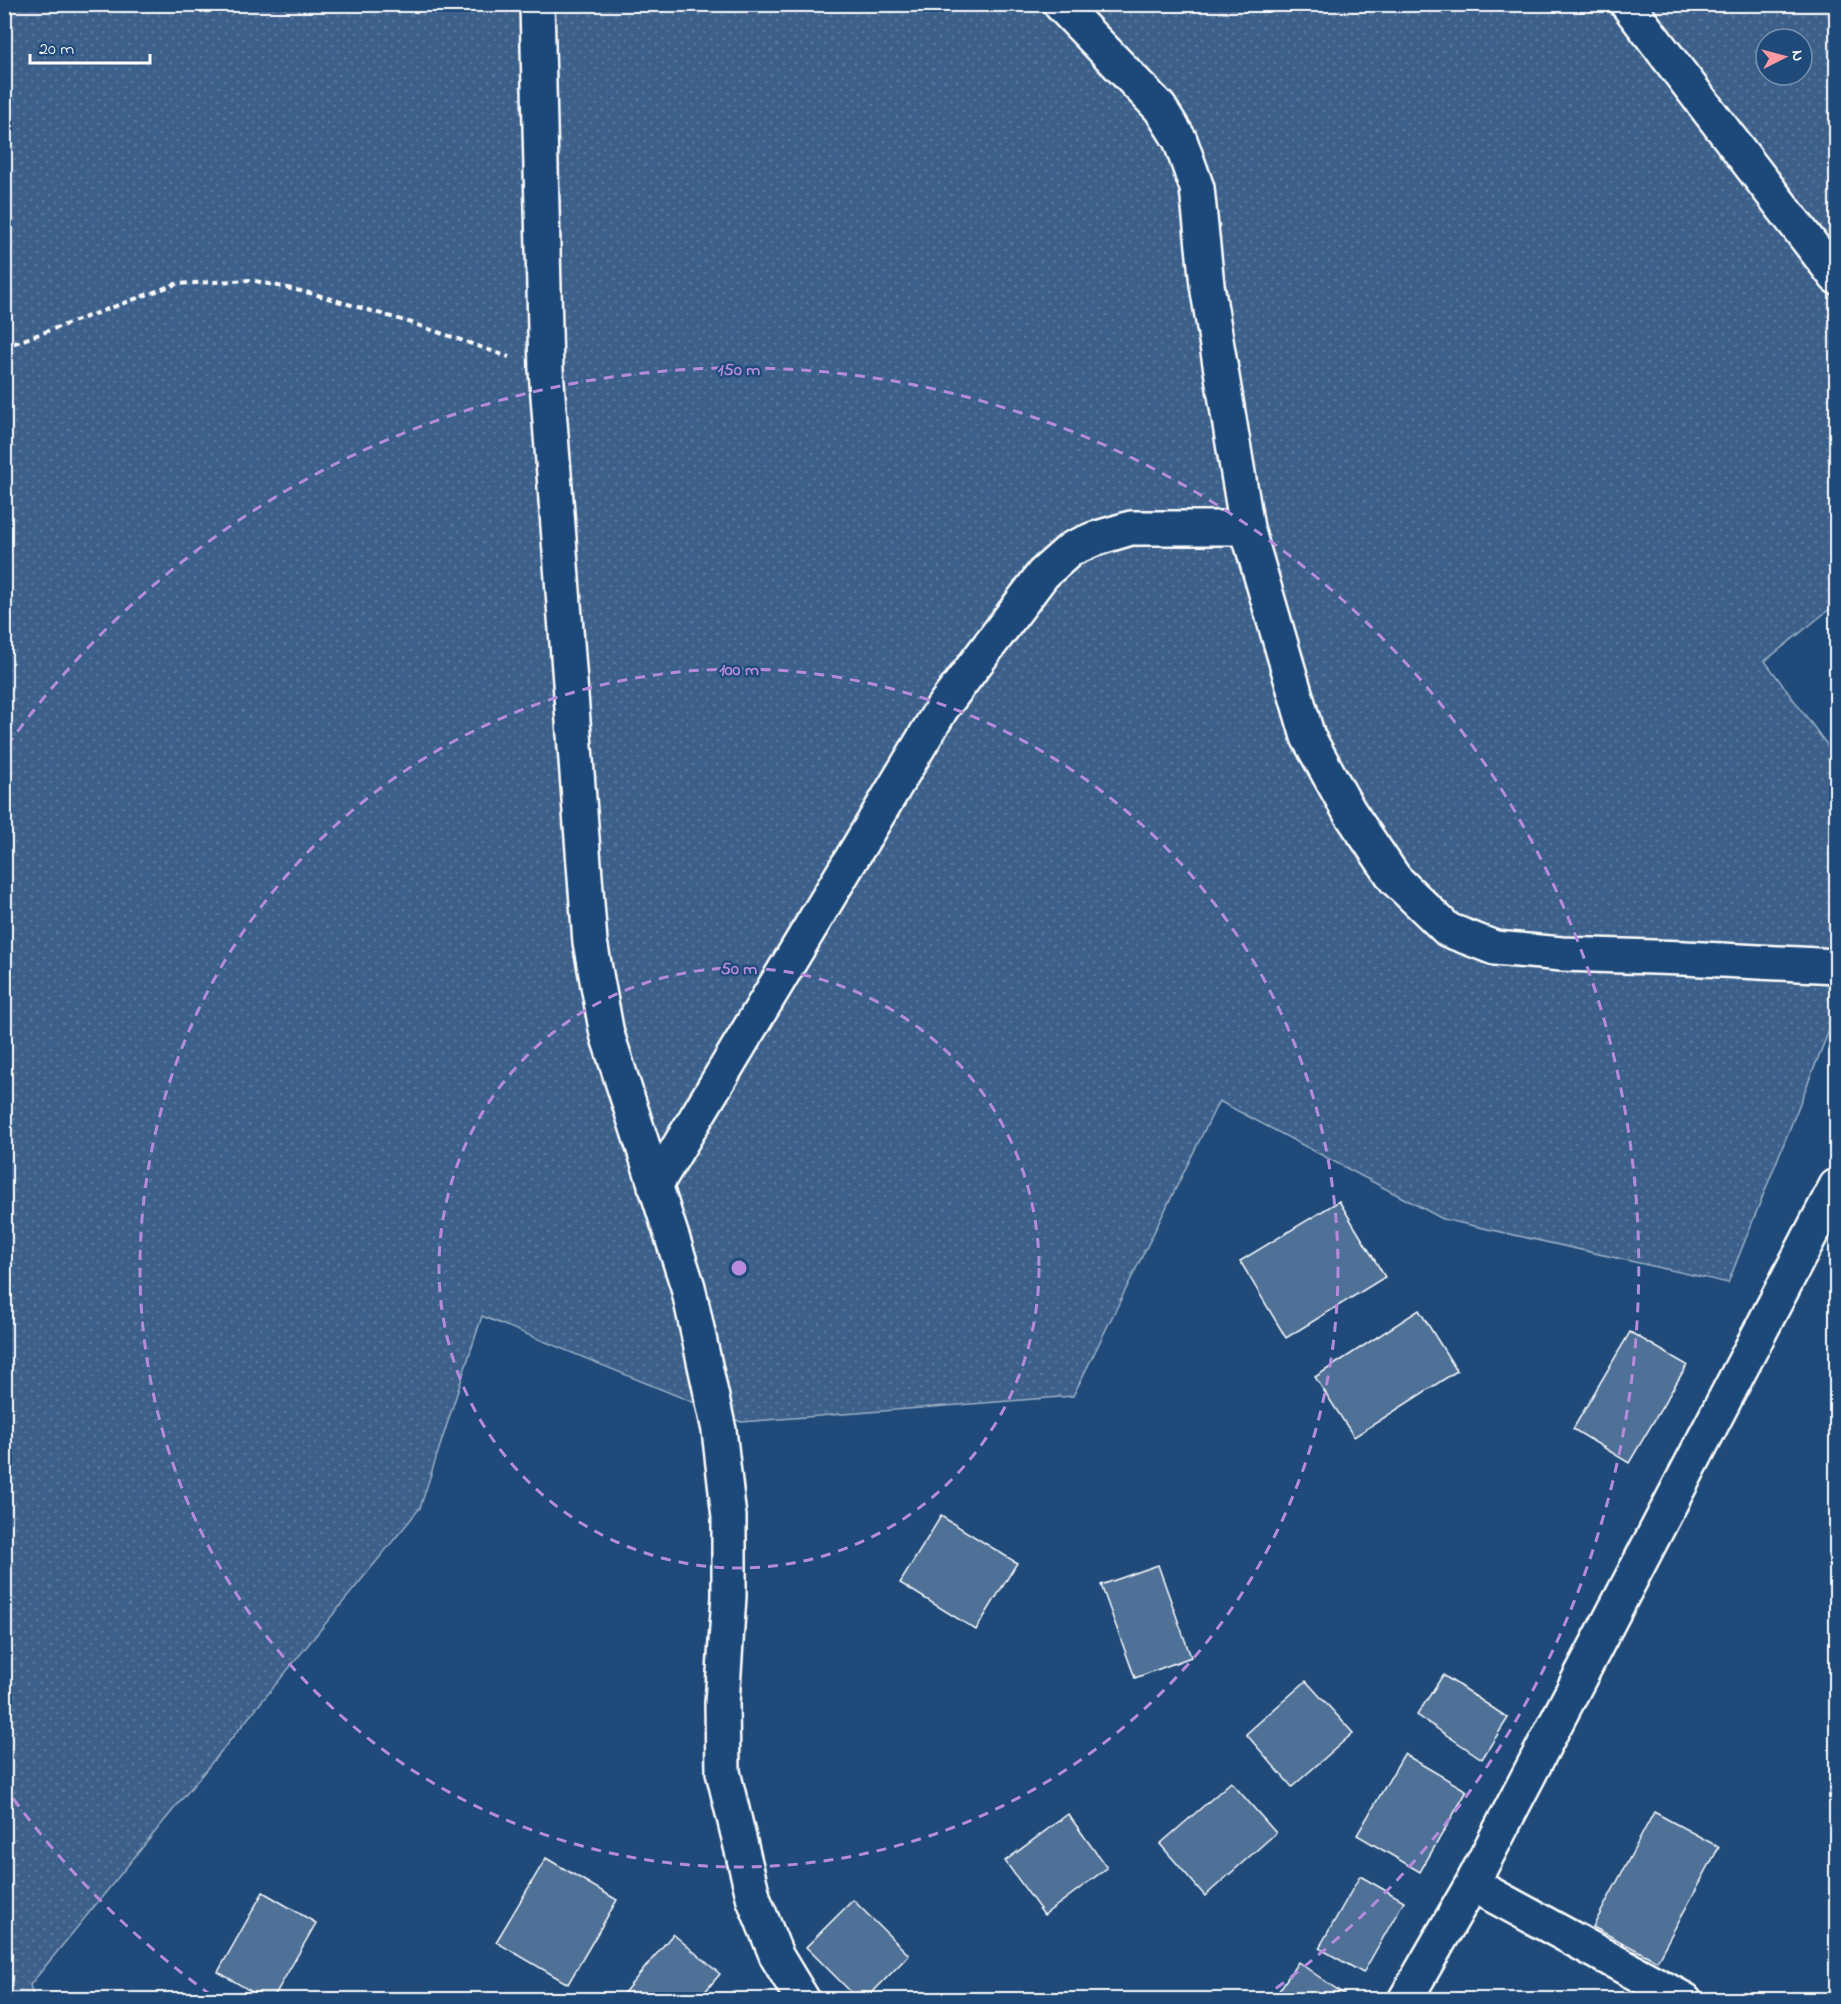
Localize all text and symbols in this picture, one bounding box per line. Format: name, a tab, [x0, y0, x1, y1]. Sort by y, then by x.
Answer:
scale bar	[30, 27, 150, 65]
north arrow	[1754, 27, 1814, 87]
text: 20 m	[39, 37, 74, 63]
text: N	[1784, 49, 1809, 62]
text: 150 m	[718, 358, 760, 384]
text: 100 m	[719, 658, 759, 684]
text: 50 m	[721, 957, 757, 983]
centre of rings	[729, 1258, 749, 1278]

